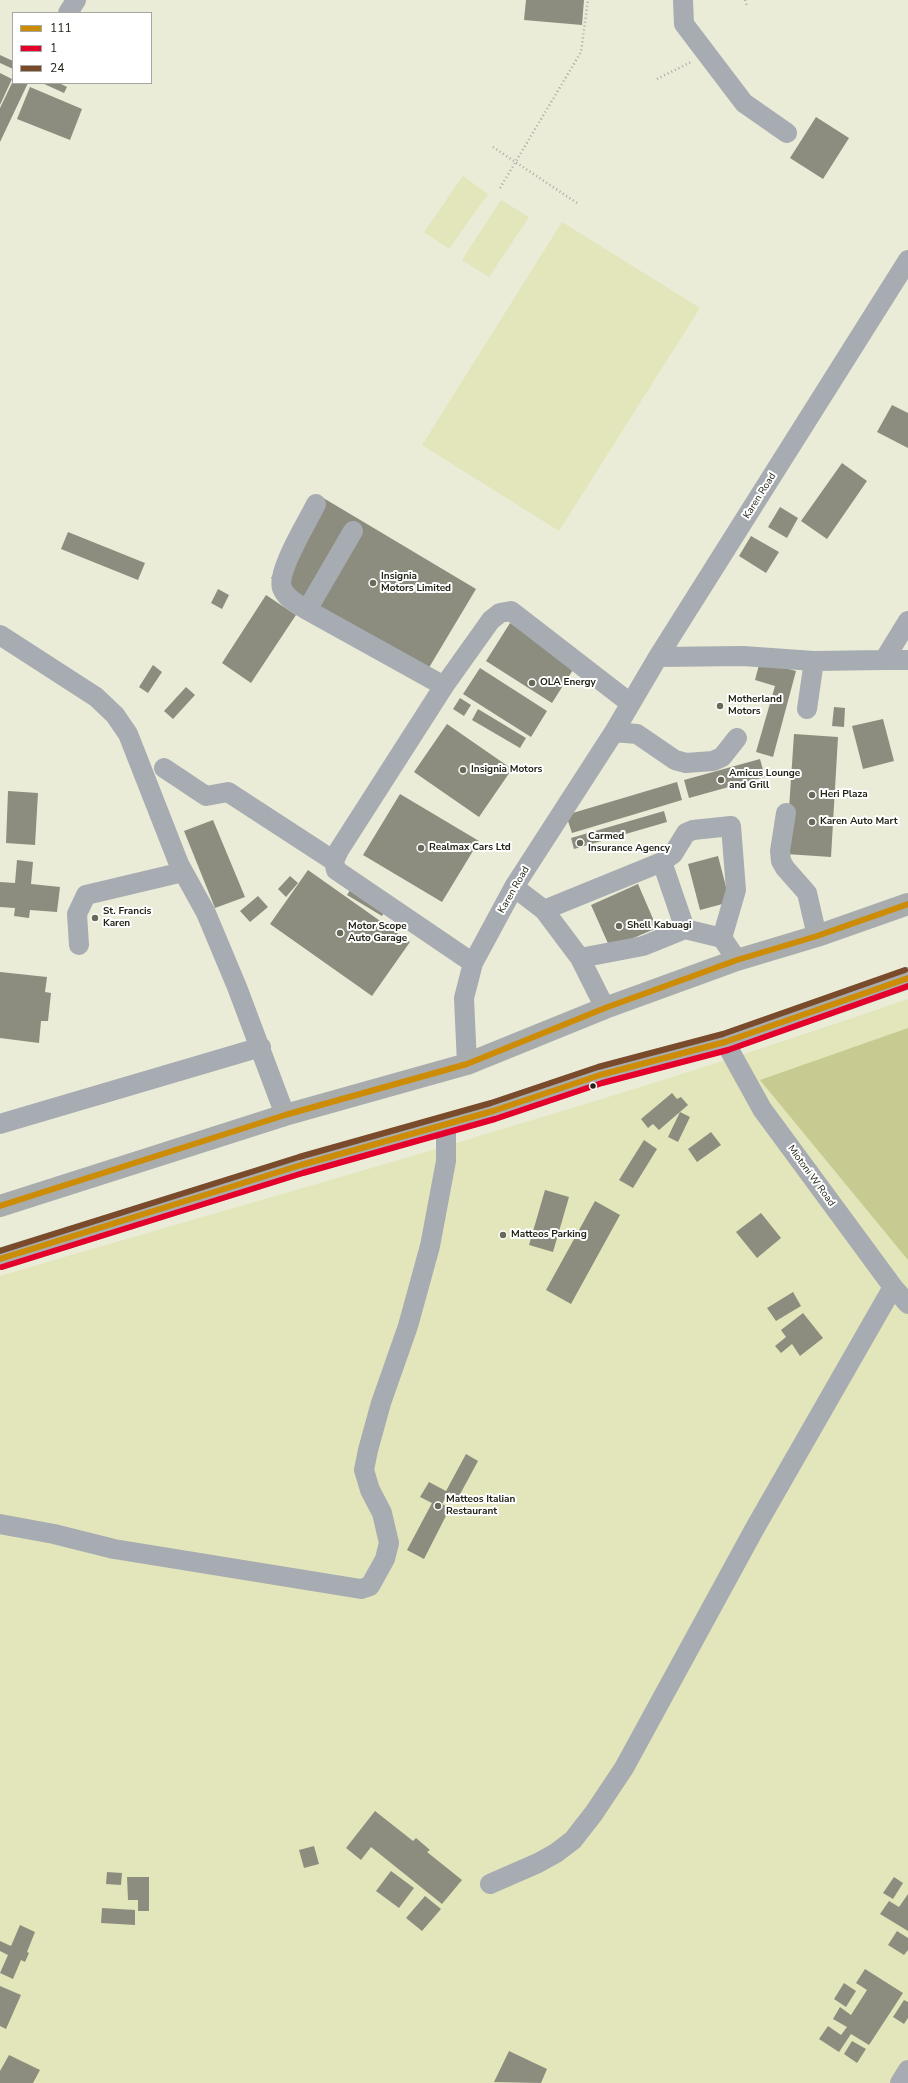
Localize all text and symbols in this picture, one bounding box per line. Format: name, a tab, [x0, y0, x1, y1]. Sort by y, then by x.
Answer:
legend	[12, 12, 152, 84]
text: 111	[50, 20, 72, 36]
text: 1	[50, 40, 57, 56]
text: 24	[50, 60, 64, 76]
street label: Karen Road	[741, 471, 779, 521]
place label: Insignia Motors Limited	[381, 571, 451, 594]
marker: Insignia Motors Limited	[368, 578, 378, 588]
place label: OLA Energy	[540, 677, 596, 689]
marker: OLA Energy	[527, 678, 537, 688]
place label: Motherland Motors	[728, 694, 782, 718]
marker: Motherland Motors	[715, 701, 725, 711]
place label: Insignia Motors	[471, 764, 542, 776]
marker: Insignia Motors	[458, 765, 468, 775]
place label: Amicus Lounge and Grill	[729, 768, 800, 792]
marker: Amicus Lounge and Grill	[716, 775, 726, 785]
place label: Heri Plaza	[820, 789, 868, 801]
marker: Heri Plaza	[807, 790, 817, 800]
place label: Karen Auto Mart	[820, 816, 898, 828]
marker: Karen Auto Mart	[807, 817, 817, 827]
place label: Carmed Insurance Agency	[588, 831, 670, 854]
marker: Carmed Insurance Agency	[575, 838, 585, 848]
place label: Realmax Cars Ltd	[429, 842, 511, 854]
marker: Realmax Cars Ltd	[416, 843, 426, 853]
street label: Karen Road	[496, 865, 532, 915]
place label: St. Francis Karen	[103, 906, 151, 930]
marker: St. Francis Karen	[90, 913, 100, 923]
place label: Shell Kabuagi	[627, 920, 692, 932]
place label: Motor Scope Auto Garage	[348, 921, 407, 944]
marker: Shell Kabuagi	[614, 921, 624, 931]
marker: Motor Scope Auto Garage	[335, 928, 345, 938]
unlabelled marker	[588, 1081, 598, 1091]
street label: Miotoni W Road	[785, 1143, 837, 1209]
place label: Matteos Parking	[511, 1229, 587, 1241]
marker: Matteos Parking	[498, 1230, 508, 1240]
place label: Matteos Italian Restaurant	[446, 1494, 515, 1518]
marker: Matteos Italian Restaurant	[433, 1501, 443, 1511]

